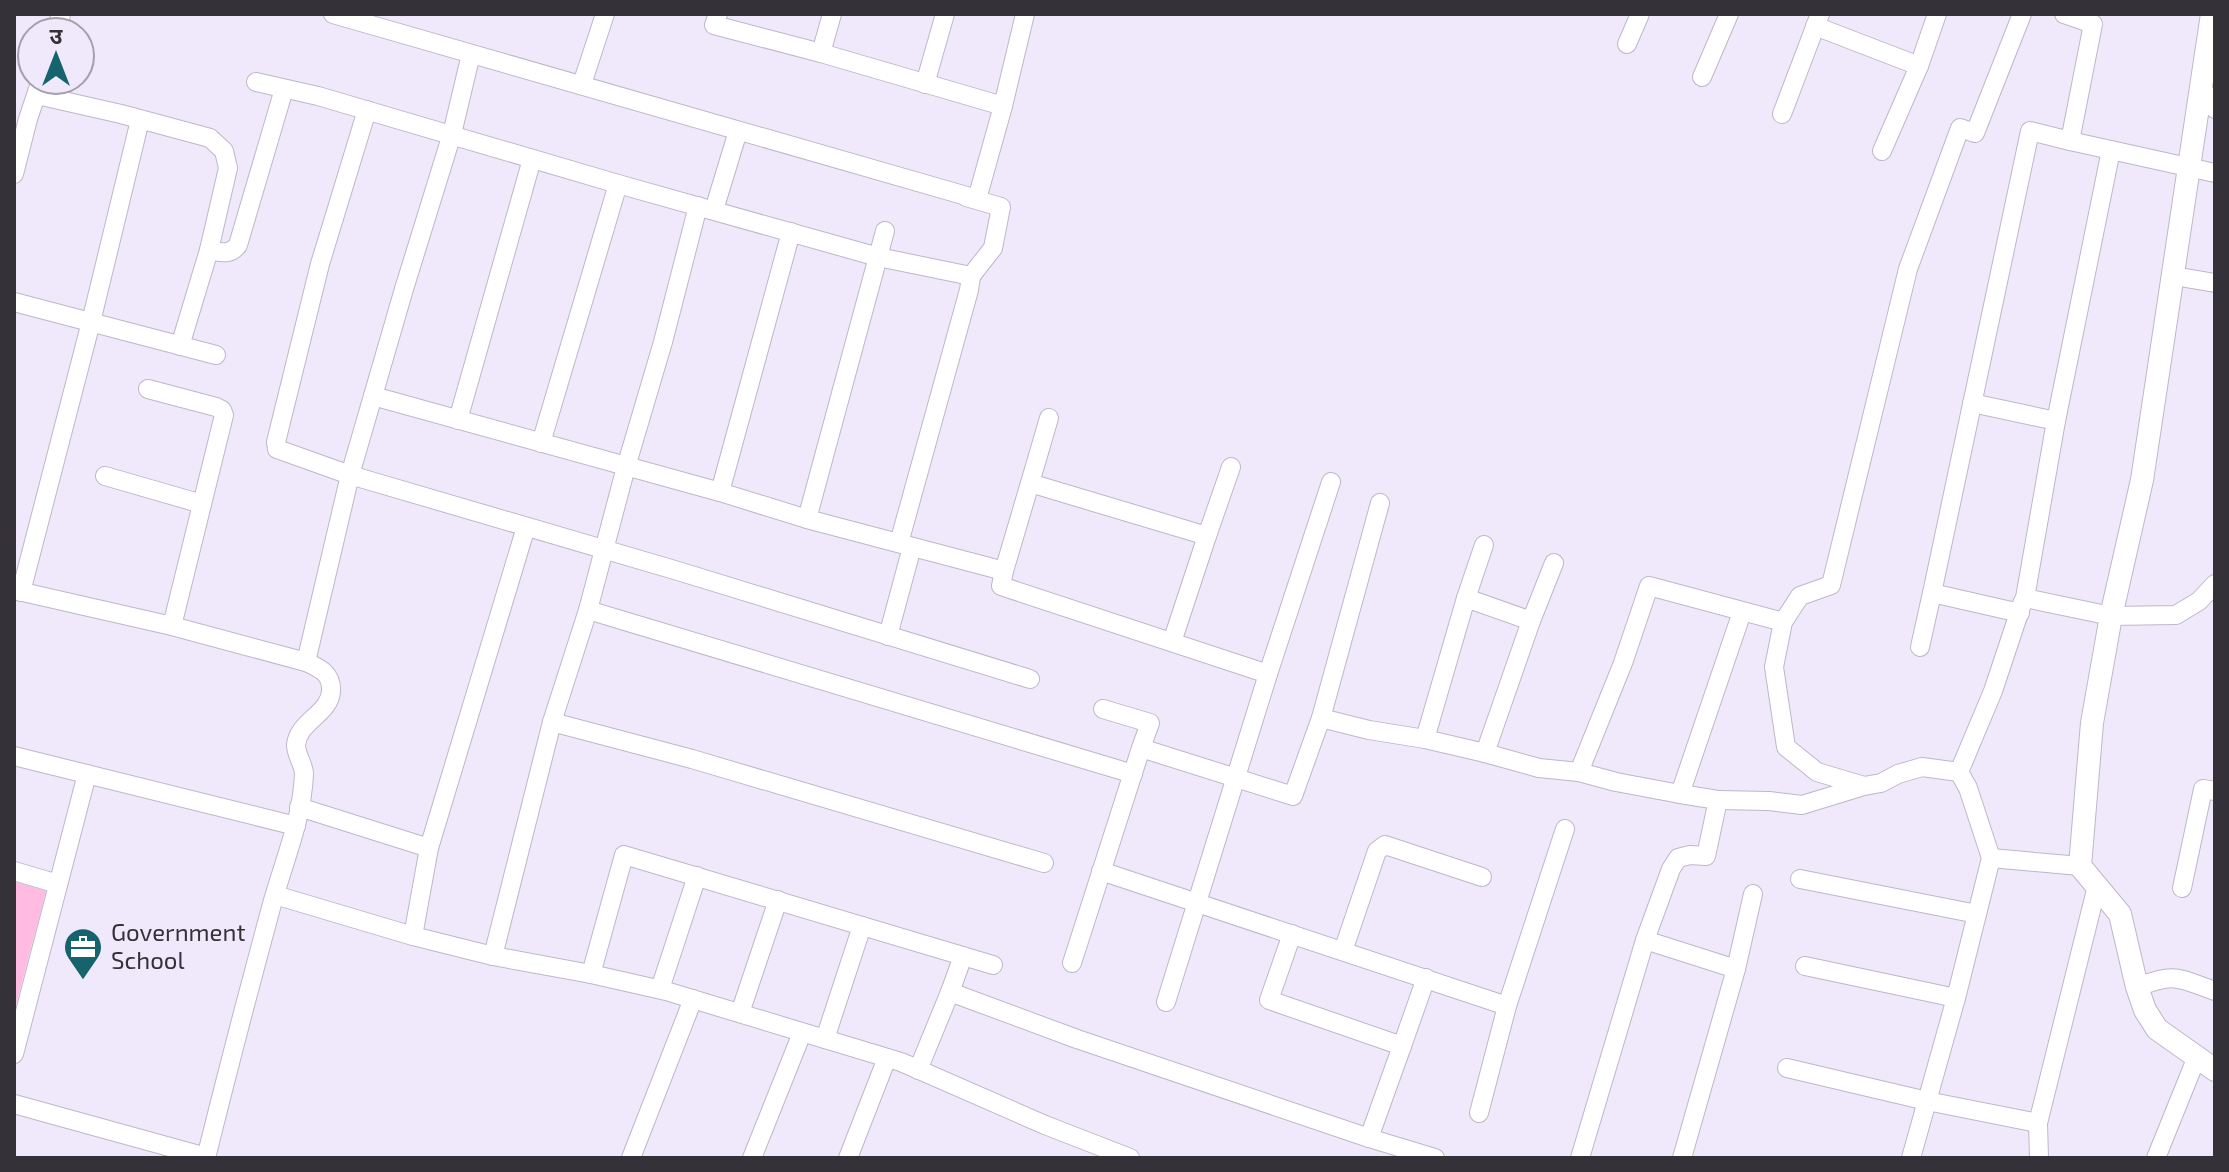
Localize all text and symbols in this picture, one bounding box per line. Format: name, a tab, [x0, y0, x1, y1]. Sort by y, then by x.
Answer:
north arrow	[16, 16, 96, 96]
text: उ	[50, 22, 64, 48]
place label: Government School	[111, 917, 246, 974]
office icon: Government School	[62, 926, 104, 981]

